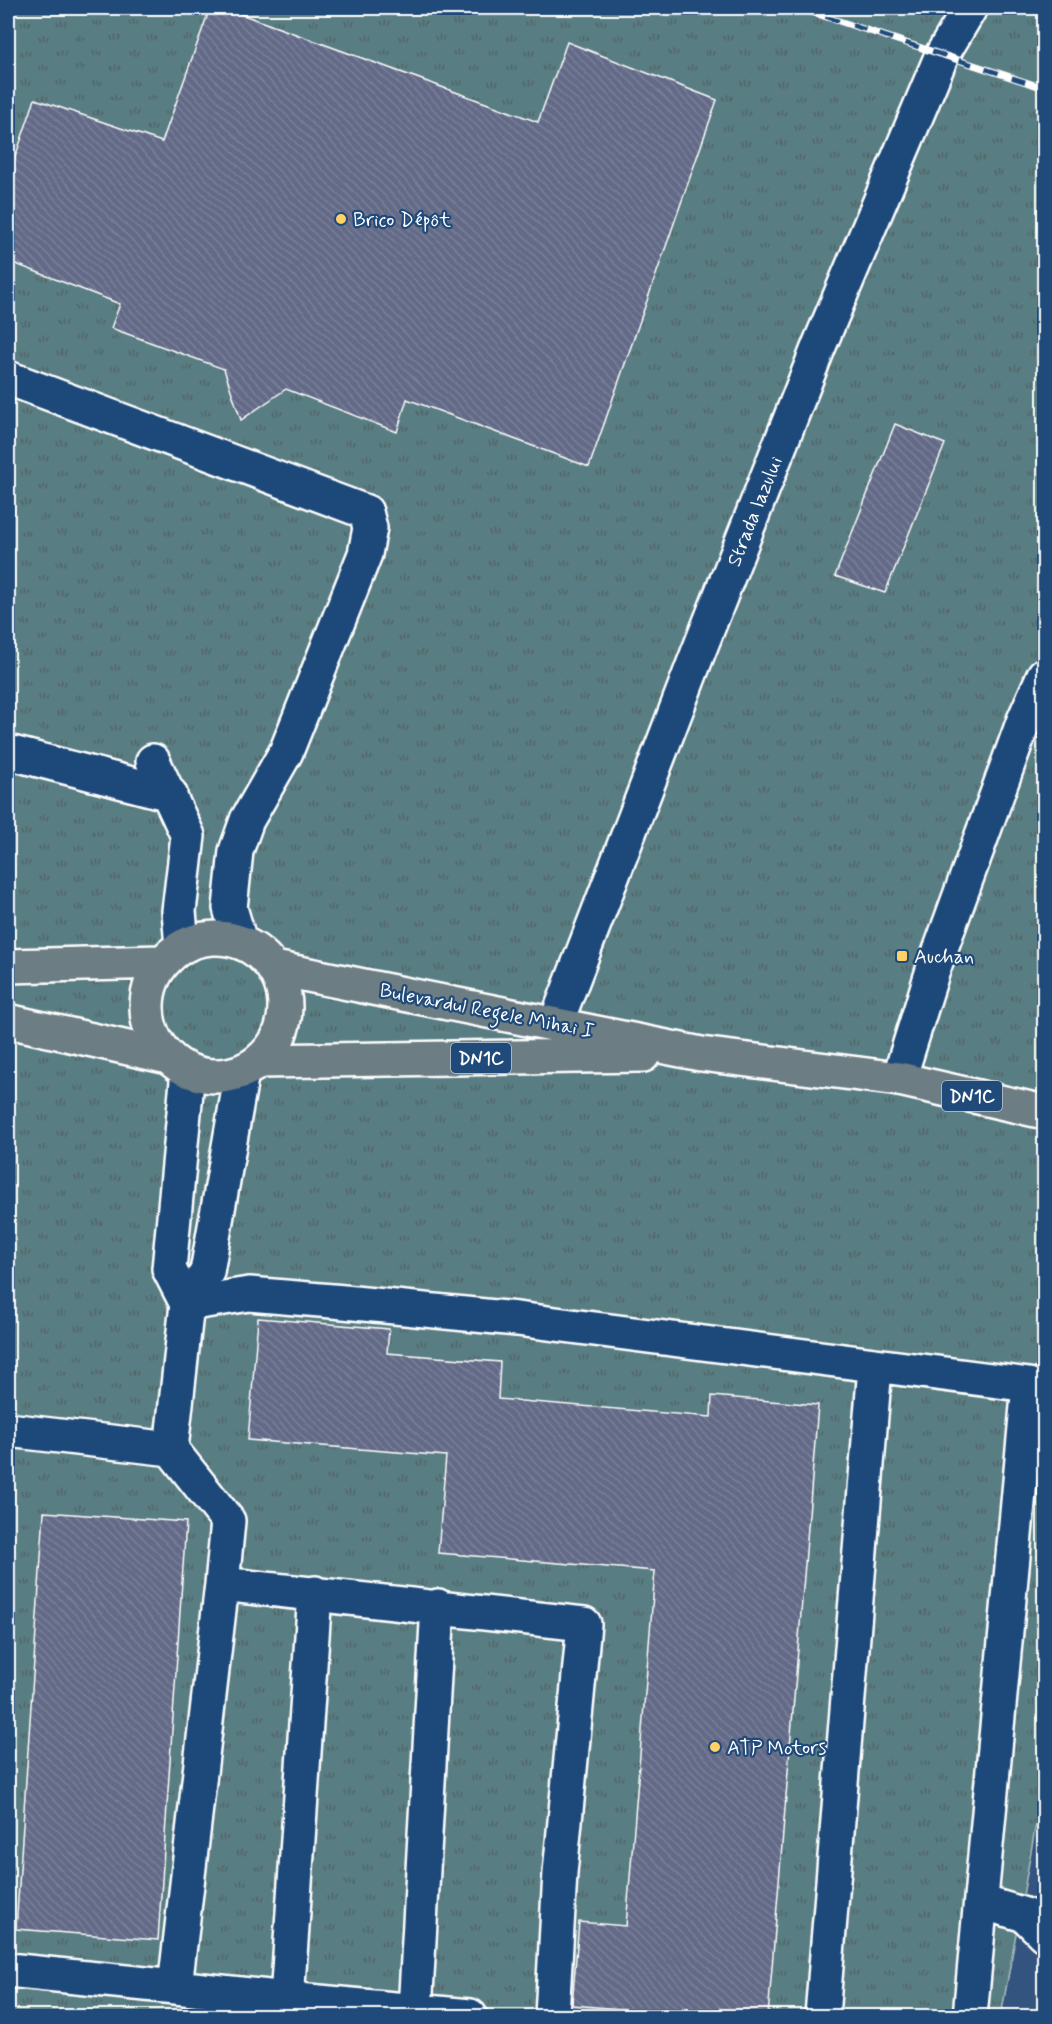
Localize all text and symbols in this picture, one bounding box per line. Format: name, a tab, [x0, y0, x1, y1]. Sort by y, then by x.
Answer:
place label: Brico Dépôt	[353, 207, 451, 234]
marker: Brico Dépôt	[334, 212, 348, 226]
street label: Strada Iazului	[721, 452, 790, 571]
place label: Auchan	[914, 944, 974, 971]
marker: Auchan	[895, 949, 909, 963]
street label: Bulevardul Regele Mihai I	[377, 977, 597, 1048]
road number: DN1C	[451, 1043, 511, 1073]
road number: DN1C	[942, 1081, 1002, 1111]
place label: ATP Motors	[727, 1735, 826, 1762]
marker: ATP Motors	[708, 1740, 722, 1754]

